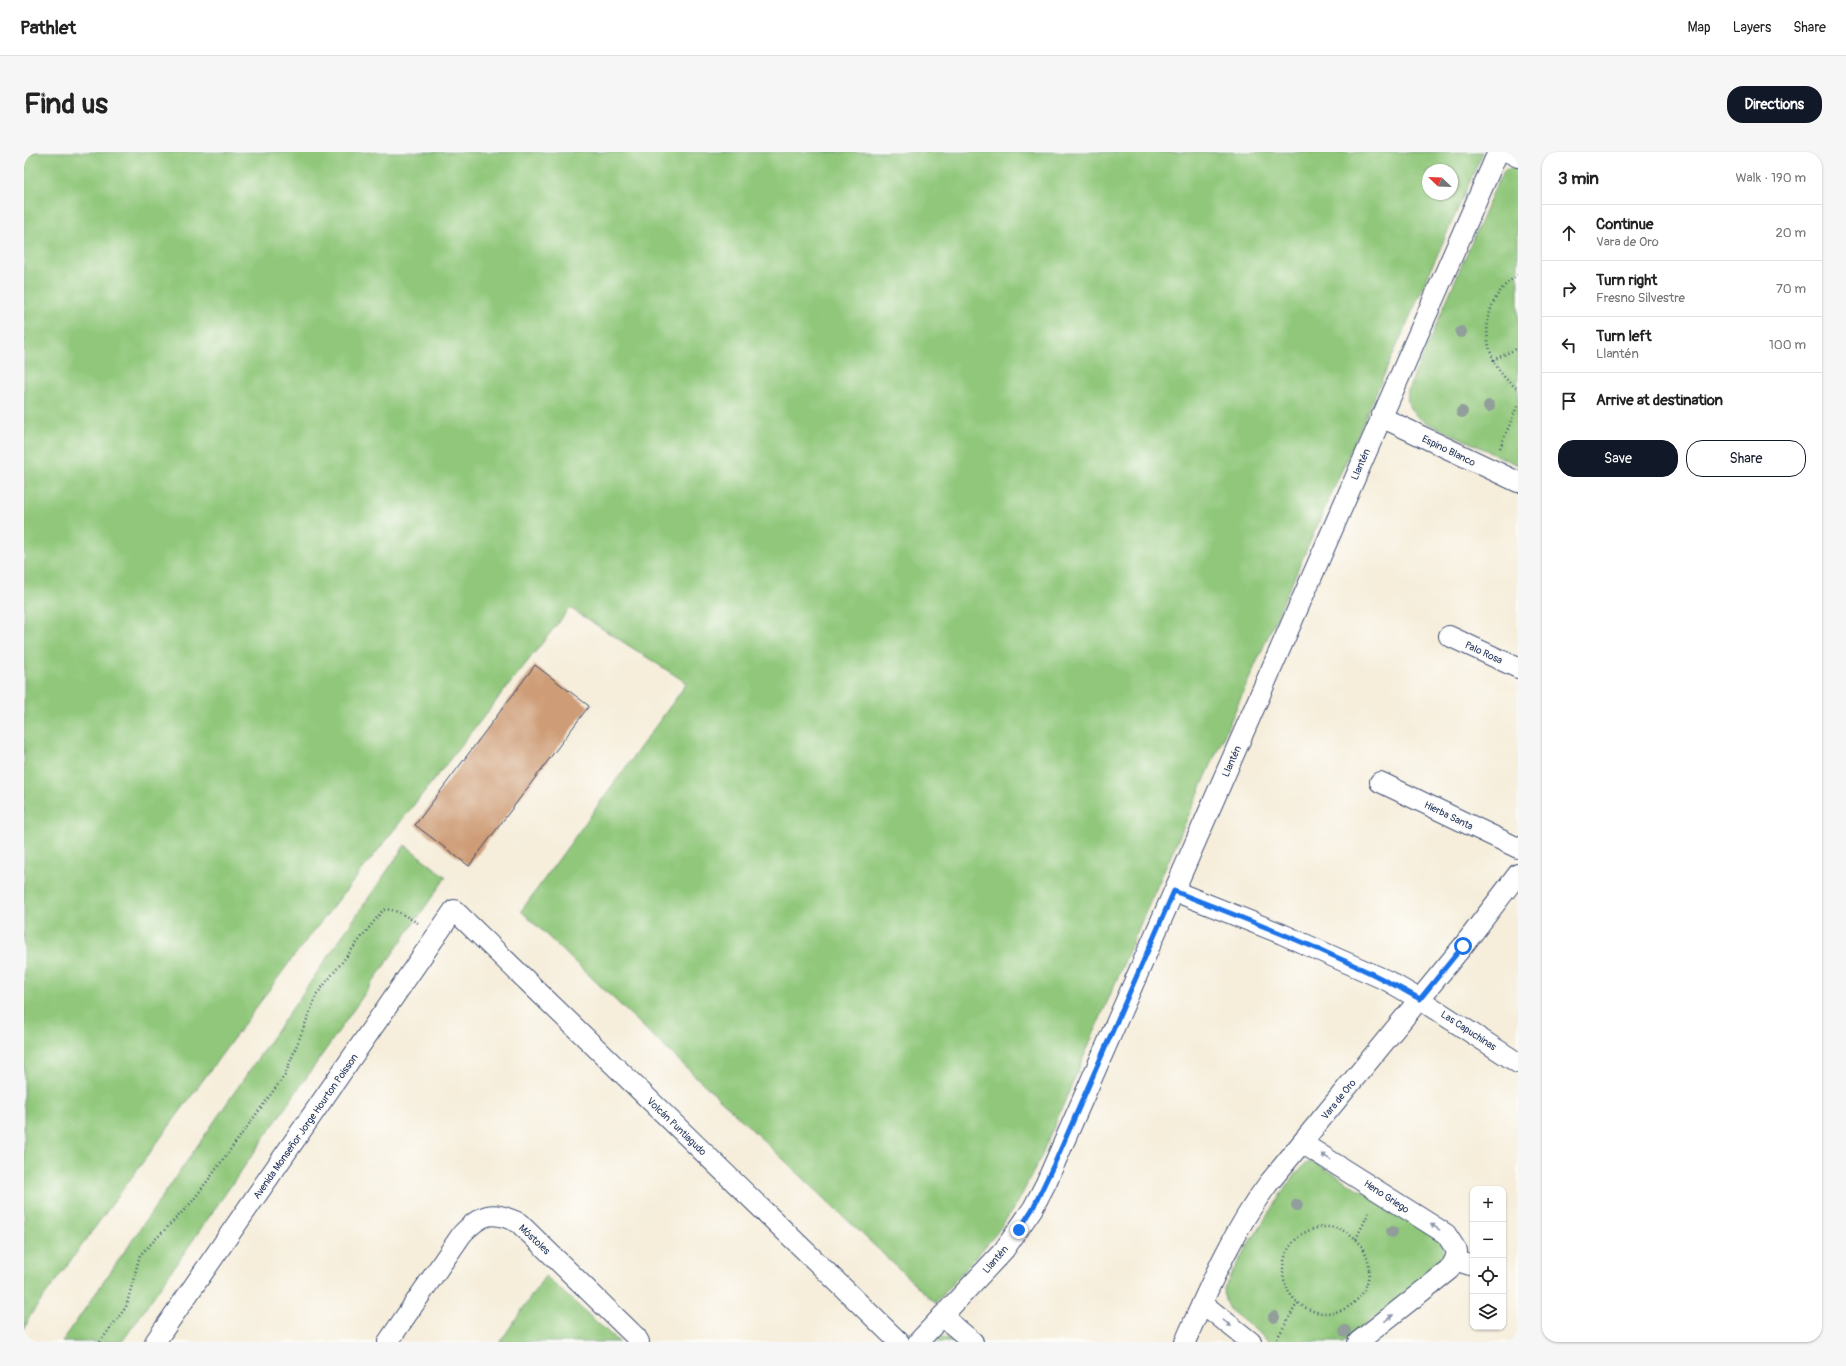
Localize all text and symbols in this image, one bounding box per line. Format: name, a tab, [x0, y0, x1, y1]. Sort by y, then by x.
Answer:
text: Pathlet	[20, 16, 76, 40]
text: Map	[1688, 19, 1711, 36]
text: Layers	[1733, 19, 1771, 36]
text: Share	[1793, 19, 1826, 36]
button: Directions	[1727, 86, 1822, 123]
text: Find us	[24, 87, 108, 122]
north arrow	[1422, 164, 1458, 200]
text: 3 min	[1558, 168, 1599, 189]
text: Walk · 190 m	[1735, 170, 1806, 186]
text: Continue	[1596, 215, 1654, 234]
icon: ahead	[1558, 222, 1580, 244]
text: 20 m	[1775, 225, 1806, 241]
text: Vara de Oro	[1596, 234, 1659, 250]
text: Turn right	[1596, 271, 1657, 290]
icon: right	[1558, 278, 1580, 300]
text: 70 m	[1776, 281, 1806, 297]
text: Fresno Silvestre	[1596, 290, 1685, 306]
text: Turn left	[1596, 327, 1652, 346]
icon: left	[1558, 334, 1580, 356]
text: 100 m	[1769, 337, 1806, 353]
text: Llantén	[1596, 346, 1639, 362]
icon: arrive	[1558, 390, 1580, 412]
text: Arrive at destination	[1596, 391, 1723, 410]
street label: Espino Blanco	[1420, 433, 1478, 469]
button: Save	[1558, 440, 1678, 477]
button: Share	[1686, 440, 1806, 477]
street label: Llantén	[1349, 447, 1373, 482]
street label: Palo Rosa	[1463, 639, 1505, 667]
street label: Llantén	[1220, 744, 1244, 779]
street label: Hierba Santa	[1422, 799, 1475, 833]
route start	[1454, 937, 1472, 955]
street label: Las Capuchinas	[1438, 1008, 1499, 1054]
street label: Avenida Monseñor Jorge Hourton Poisson	[251, 1051, 361, 1201]
street label: Vara de Oro	[1319, 1077, 1359, 1122]
street label: Volcán Puntiagudo	[644, 1095, 709, 1159]
one-way arrow	[1320, 1154, 1332, 1161]
street label: Heno Griego	[1362, 1178, 1412, 1216]
map controls	[1470, 1186, 1506, 1330]
button: +	[1470, 1186, 1506, 1222]
route end	[1010, 1221, 1028, 1239]
street label: Móstoles	[516, 1222, 553, 1258]
button: −	[1470, 1222, 1506, 1258]
one-way arrow	[1430, 1223, 1440, 1231]
street label: Llantén	[980, 1243, 1011, 1276]
button: locate	[1470, 1258, 1506, 1294]
button: layers	[1470, 1294, 1506, 1330]
one-way arrow	[1384, 1313, 1395, 1322]
one-way arrow	[1221, 1318, 1232, 1327]

